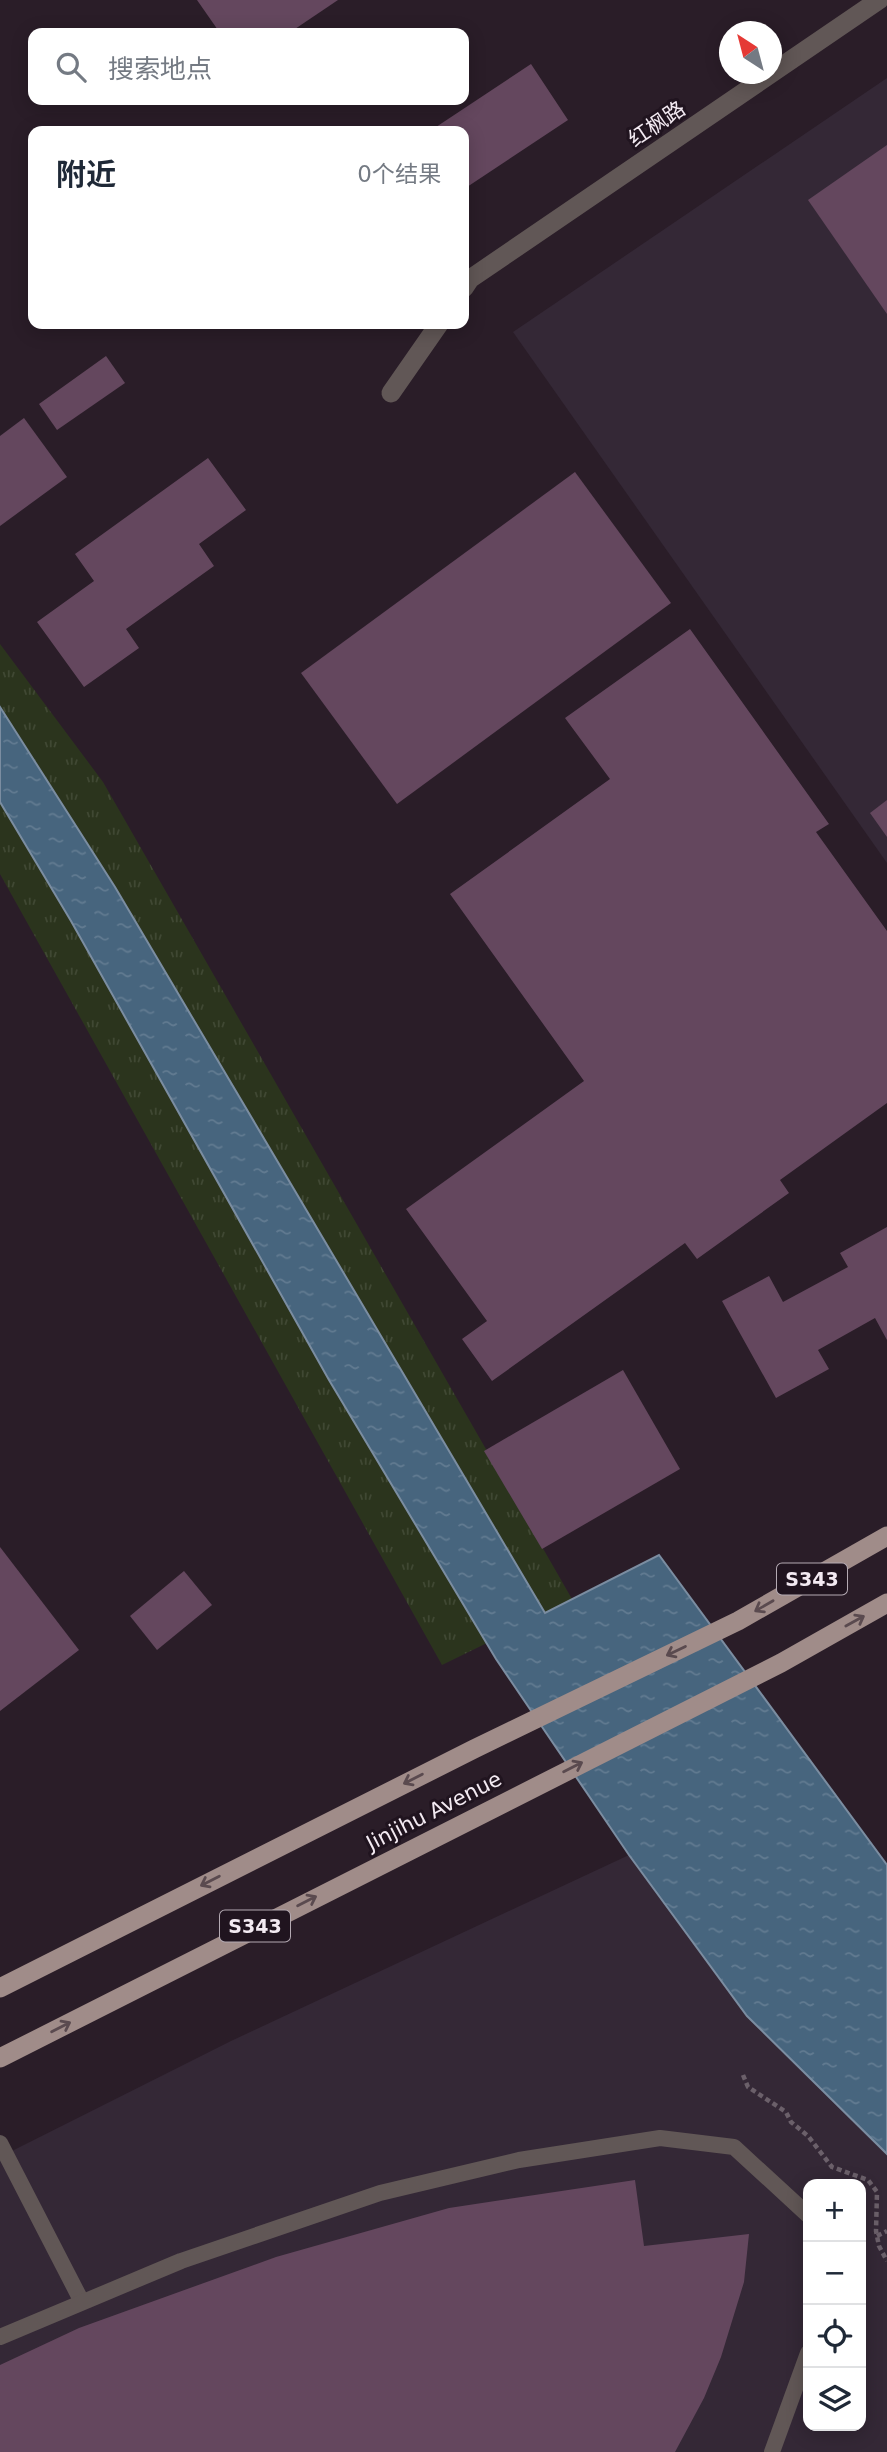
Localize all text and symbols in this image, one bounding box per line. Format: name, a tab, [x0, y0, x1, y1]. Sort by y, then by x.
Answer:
north arrow	[719, 21, 782, 84]
search box	[28, 28, 469, 105]
icon: search	[52, 48, 90, 86]
text: 搜索地点	[108, 54, 212, 84]
street label: 红枫路	[624, 96, 690, 152]
text: 附近	[56, 157, 116, 192]
text: 0个结果	[357, 161, 441, 187]
road number: S343	[777, 1564, 847, 1595]
one-way arrow	[754, 1600, 775, 1613]
one-way arrow	[845, 1614, 865, 1628]
one-way arrow	[666, 1645, 687, 1658]
one-way arrow	[562, 1760, 583, 1773]
street label: Jinjihu Avenue	[361, 1767, 506, 1856]
one-way arrow	[403, 1773, 424, 1787]
one-way arrow	[200, 1875, 221, 1889]
one-way arrow	[296, 1893, 317, 1907]
road number: S343	[220, 1910, 290, 1942]
one-way arrow	[50, 2019, 70, 2033]
map controls	[803, 2179, 866, 2431]
button: +	[803, 2179, 866, 2242]
button: −	[803, 2242, 866, 2305]
button: locate	[803, 2305, 866, 2368]
button: layers	[803, 2368, 866, 2431]

